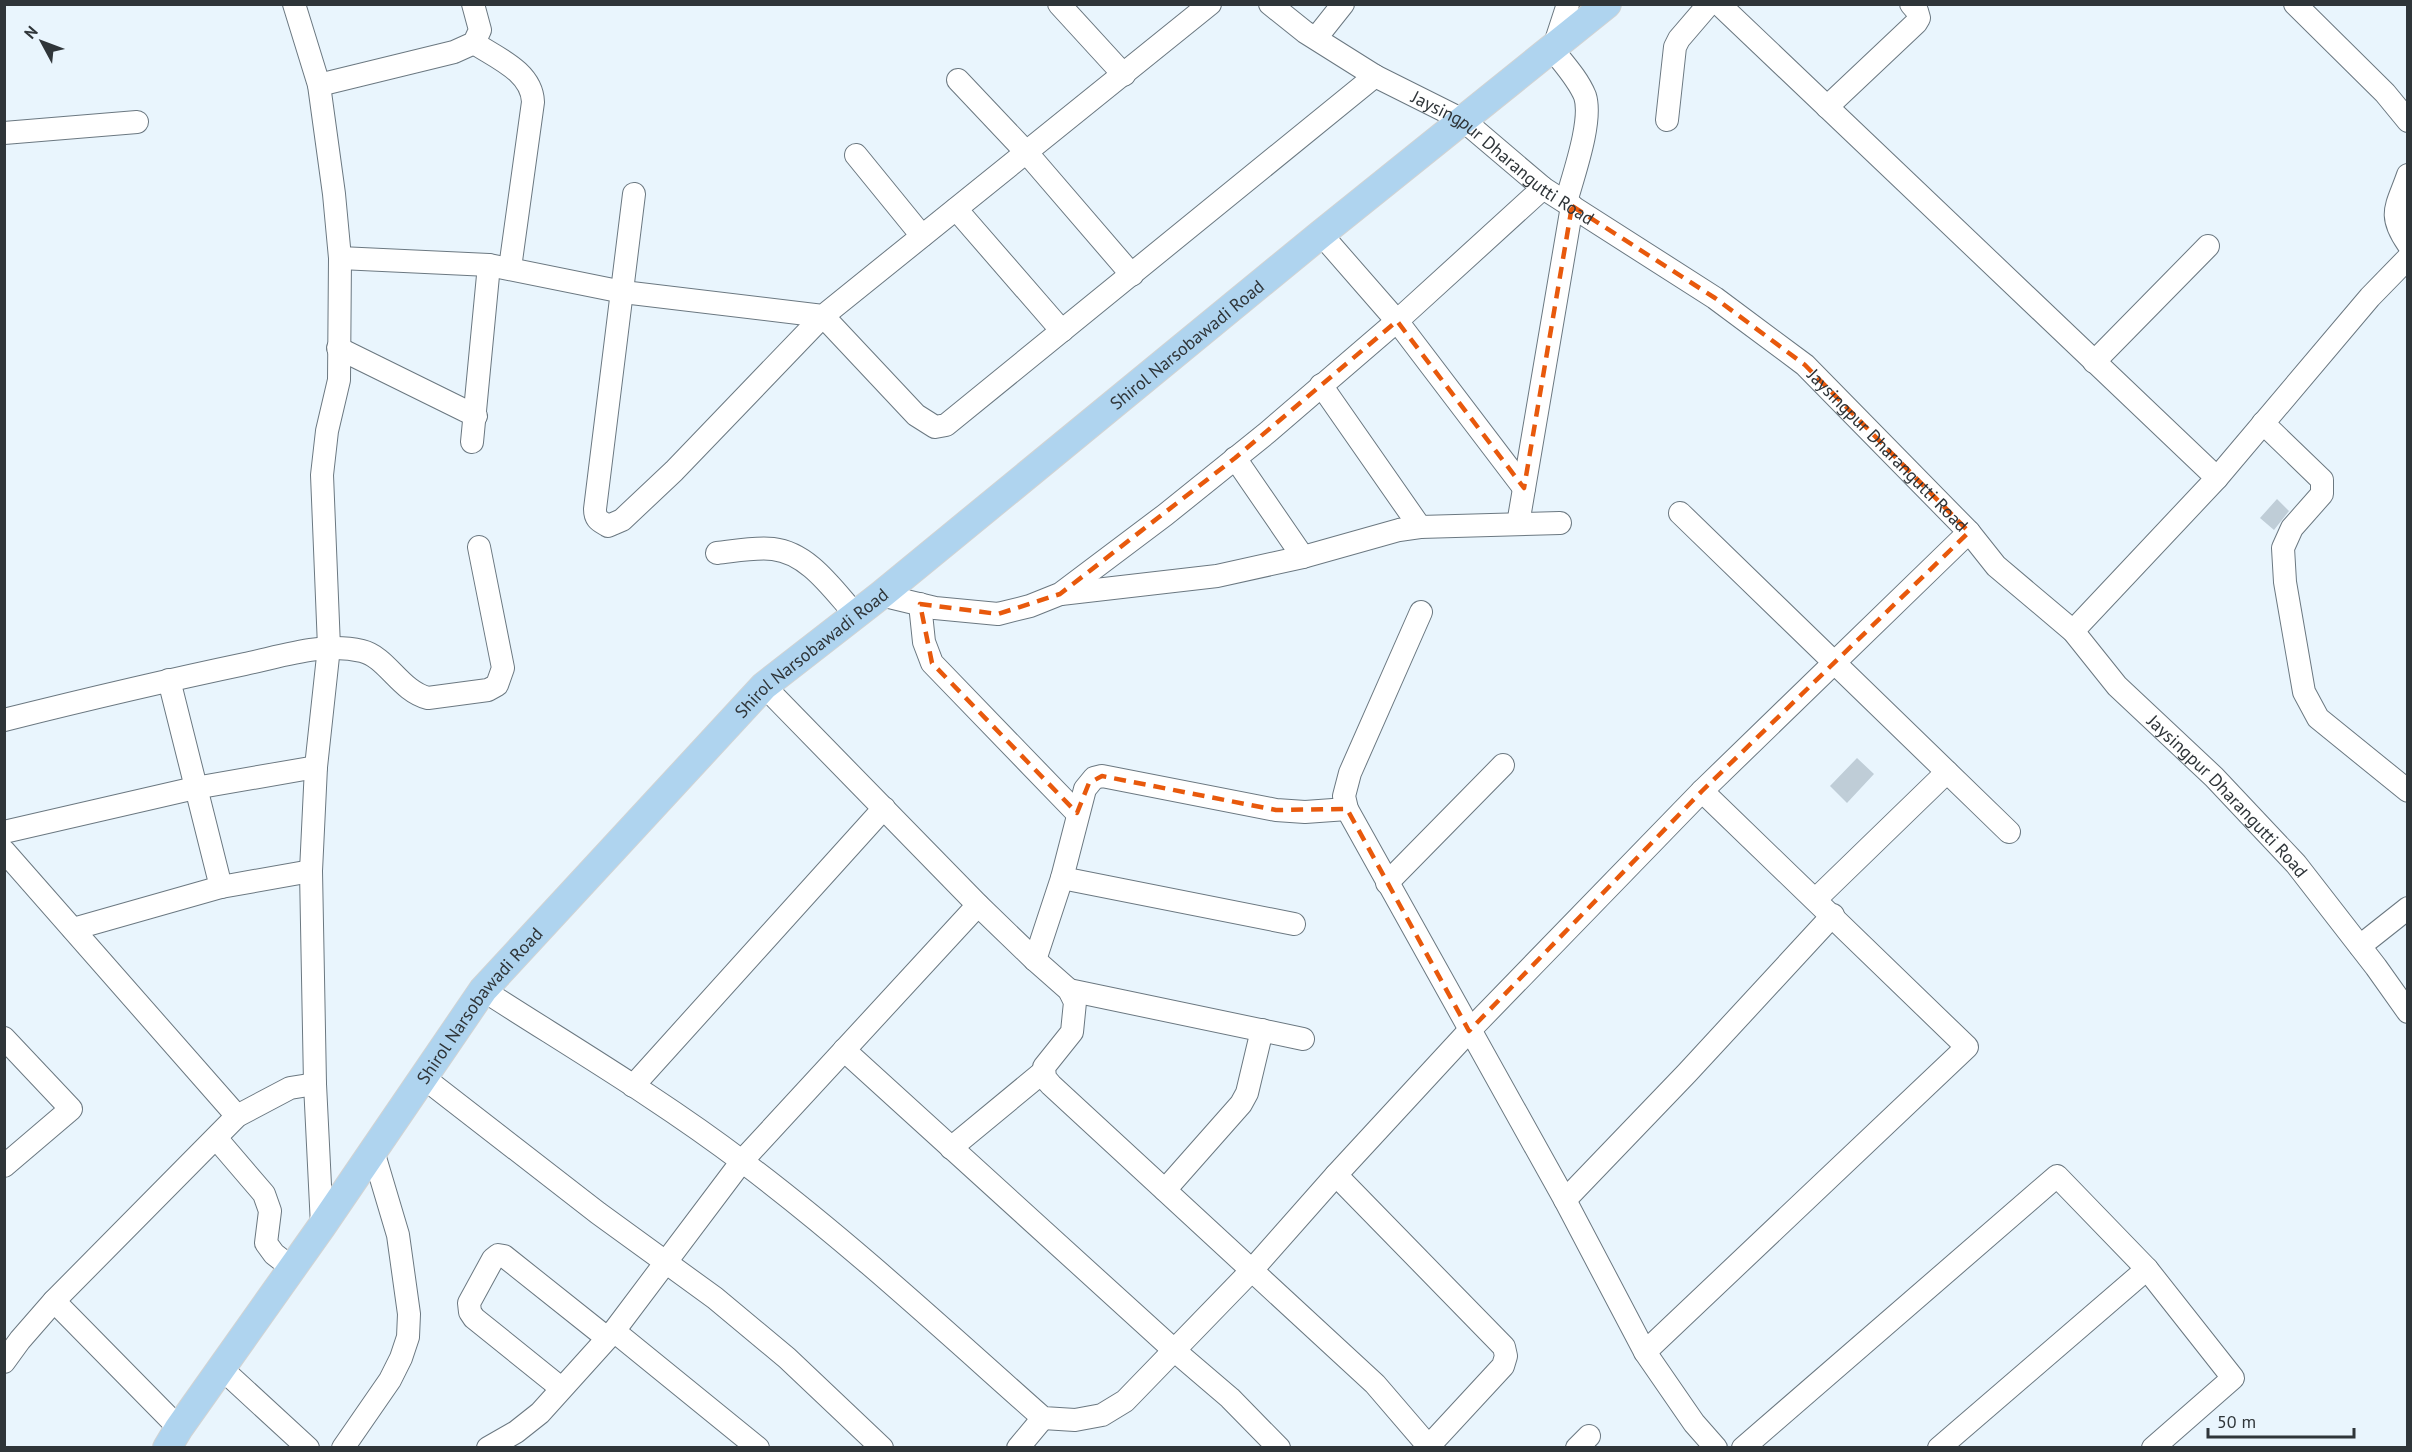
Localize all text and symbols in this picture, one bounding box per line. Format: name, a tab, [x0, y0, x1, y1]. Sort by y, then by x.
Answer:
north arrow	[12, 12, 72, 72]
text: N	[20, 22, 42, 43]
street label: Jaysingpur Dharangutti Road	[1407, 84, 1599, 229]
street label: Shirol Narsobawadi Road	[1105, 274, 1268, 414]
street label: Jaysingpur Dharangutti Road	[1802, 363, 1973, 536]
street label: Shirol Narsobawadi Road	[729, 582, 893, 722]
street label: Jaysingpur Dharangutti Road	[2142, 709, 2313, 882]
street label: Shirol Narsobawadi Road	[411, 922, 547, 1088]
scale bar	[2208, 1401, 2354, 1439]
text: 50 m	[2217, 1410, 2256, 1433]

